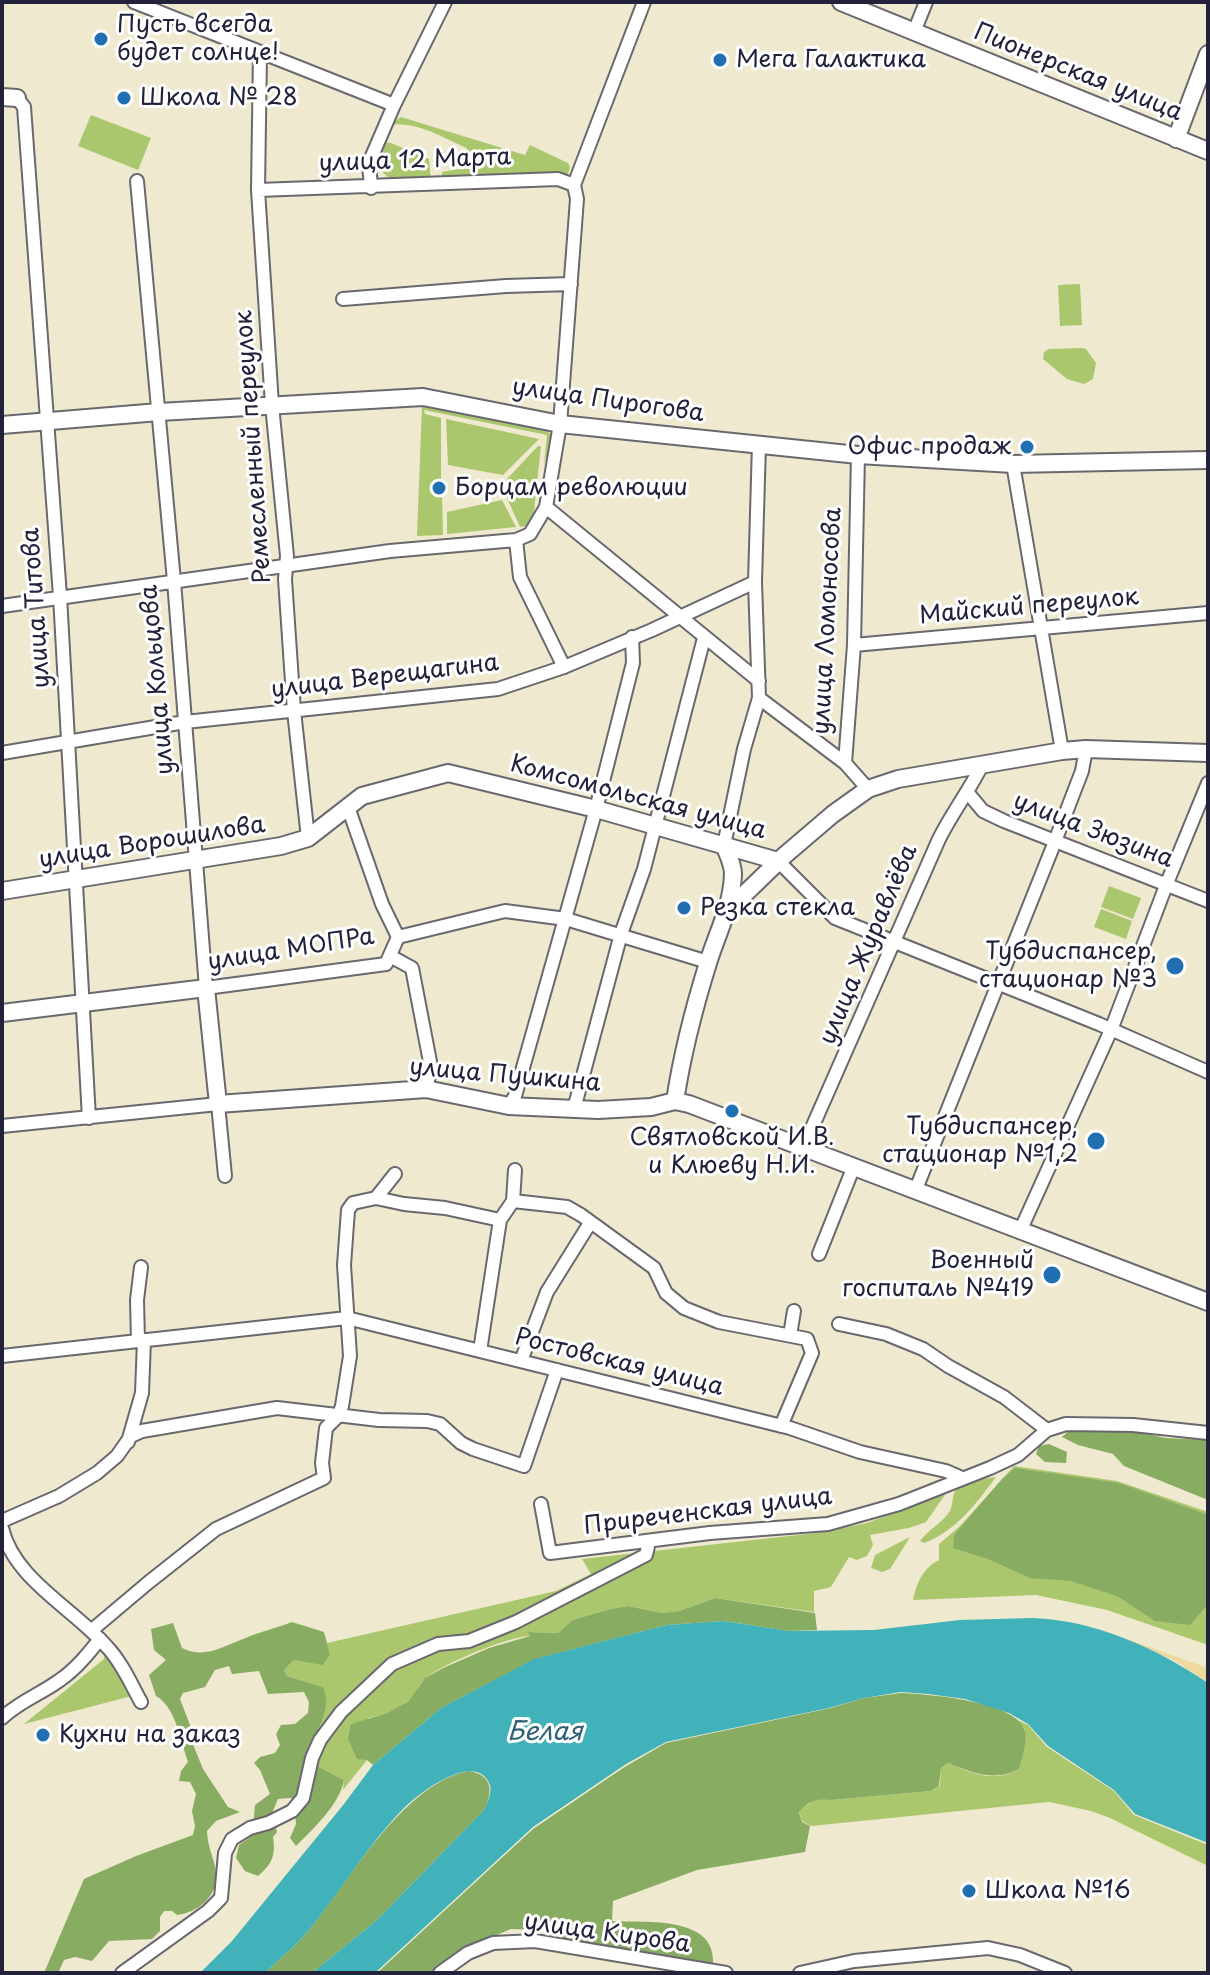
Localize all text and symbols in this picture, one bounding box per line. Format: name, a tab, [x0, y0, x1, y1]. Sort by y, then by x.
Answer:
place label: Пусть всегда будет солнце!	[117, 11, 279, 67]
street label: Пионерская улица	[970, 18, 1186, 128]
marker: Пусть всегда будет солнце!	[92, 30, 110, 48]
place label: Мега Галактика	[736, 46, 926, 74]
marker: Мега Галактика	[711, 51, 729, 69]
place label: Школа № 28	[140, 84, 298, 112]
marker: Школа № 28	[115, 89, 133, 107]
street label: улица 12 Марта	[318, 143, 512, 179]
street label: Ремесленный переулок	[230, 309, 278, 585]
street label: улица Пирогова	[510, 373, 706, 429]
place label: Офис продаж	[848, 433, 1011, 461]
marker: Офис продаж	[1018, 438, 1036, 456]
place label: Борцам революции	[455, 474, 688, 502]
marker: Борцам революции	[430, 479, 448, 497]
street label: улица Ломоносова	[808, 507, 848, 735]
street label: улица Титова	[17, 527, 57, 689]
street label: Майский переулок	[918, 583, 1140, 631]
street label: улица Кольцова	[135, 584, 181, 776]
street label: улица Верещагина	[269, 649, 501, 705]
street label: Комсомольская улица	[507, 750, 769, 846]
street label: улица Зюзина	[1009, 787, 1177, 875]
street label: улица Ворошилова	[37, 811, 267, 875]
street label: улица Журавлёва	[814, 841, 924, 1049]
place label: Резка стекла	[700, 894, 855, 922]
marker: Резка стекла	[675, 899, 693, 917]
street label: улица МОПРа	[206, 923, 376, 977]
place label: Тубдиспансер, стационар №3	[979, 938, 1157, 994]
marker: Тубдиспансер, стационар №3	[1164, 955, 1186, 977]
street label: улица Пушкина	[408, 1053, 602, 1099]
marker: Святловской И.В. и Клюеву Н.И.	[723, 1102, 741, 1120]
place label: Тубдиспансер, стационар №1,2	[882, 1113, 1078, 1169]
place label: Святловской И.В. и Клюеву Н.И.	[629, 1124, 835, 1180]
marker: Тубдиспансер, стационар №1,2	[1085, 1130, 1107, 1152]
place label: Военный госпиталь №419	[842, 1247, 1034, 1303]
marker: Военный госпиталь №419	[1041, 1264, 1063, 1286]
street label: Ростовская улица	[512, 1323, 726, 1403]
street label: Приреченская улица	[582, 1482, 834, 1542]
water label: Белая	[507, 1717, 583, 1749]
place label: Кухни на заказ	[59, 1721, 241, 1749]
marker: Кухни на заказ	[34, 1726, 52, 1744]
place label: Школа №16	[985, 1877, 1131, 1905]
marker: Школа №16	[960, 1882, 978, 1900]
street label: улица Кирова	[522, 1908, 692, 1960]

